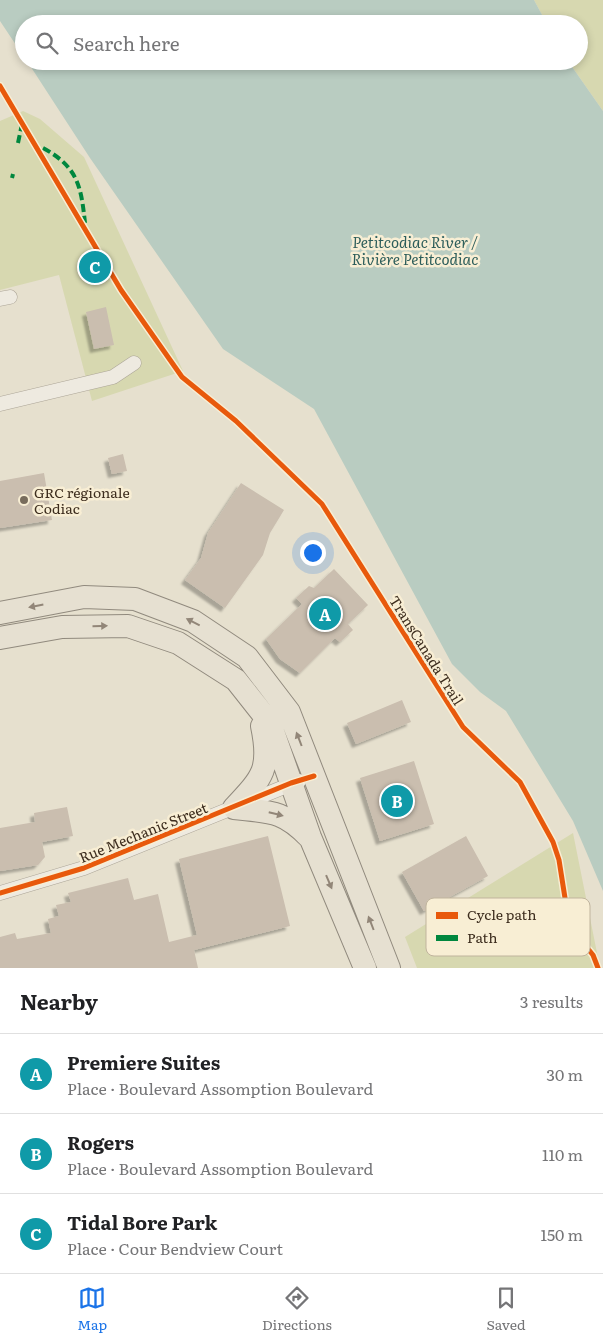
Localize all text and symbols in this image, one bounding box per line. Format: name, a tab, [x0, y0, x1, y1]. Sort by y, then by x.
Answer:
search box	[15, 15, 588, 70]
icon: search	[33, 29, 61, 57]
text: Search here	[73, 29, 180, 57]
water label: Petitcodiac River / Rivière Petitcodiac	[352, 230, 478, 270]
pin: C	[79, 248, 111, 286]
place label: GRC régionale Codiac	[34, 482, 130, 518]
marker: GRC régionale Codiac	[18, 494, 30, 506]
your location	[300, 540, 326, 566]
street label: TransCanada Trail	[385, 591, 469, 709]
pin: A	[309, 595, 341, 633]
one-way arrow	[28, 602, 43, 610]
one-way arrow	[185, 618, 200, 626]
one-way arrow	[93, 622, 109, 630]
one-way arrow	[295, 731, 303, 746]
pin: B	[381, 782, 413, 820]
street label: Rue Mechanic Street	[76, 797, 210, 867]
one-way arrow	[268, 810, 284, 818]
one-way arrow	[325, 875, 333, 889]
legend	[426, 898, 590, 956]
text: Cycle path	[467, 904, 536, 924]
one-way arrow	[367, 915, 374, 930]
text: Path	[467, 927, 497, 947]
text: Nearby	[20, 985, 98, 1016]
text: 3 results	[520, 989, 583, 1013]
text: Premiere Suites	[67, 1048, 220, 1076]
text: A	[30, 1062, 42, 1086]
text: 30 m	[546, 1062, 583, 1086]
text: Place · Boulevard Assomption Boulevard	[67, 1076, 373, 1100]
text: Rogers	[67, 1128, 134, 1156]
text: B	[30, 1142, 42, 1166]
text: 110 m	[542, 1142, 583, 1166]
text: Place · Boulevard Assomption Boulevard	[67, 1156, 373, 1180]
text: Tidal Bore Park	[67, 1208, 217, 1236]
text: C	[30, 1222, 42, 1246]
text: 150 m	[540, 1222, 583, 1246]
text: Place · Cour Bendview Court	[67, 1236, 283, 1260]
tab: Map	[77, 1284, 107, 1334]
tab: Directions	[262, 1284, 332, 1334]
tab: Saved	[487, 1284, 526, 1334]

